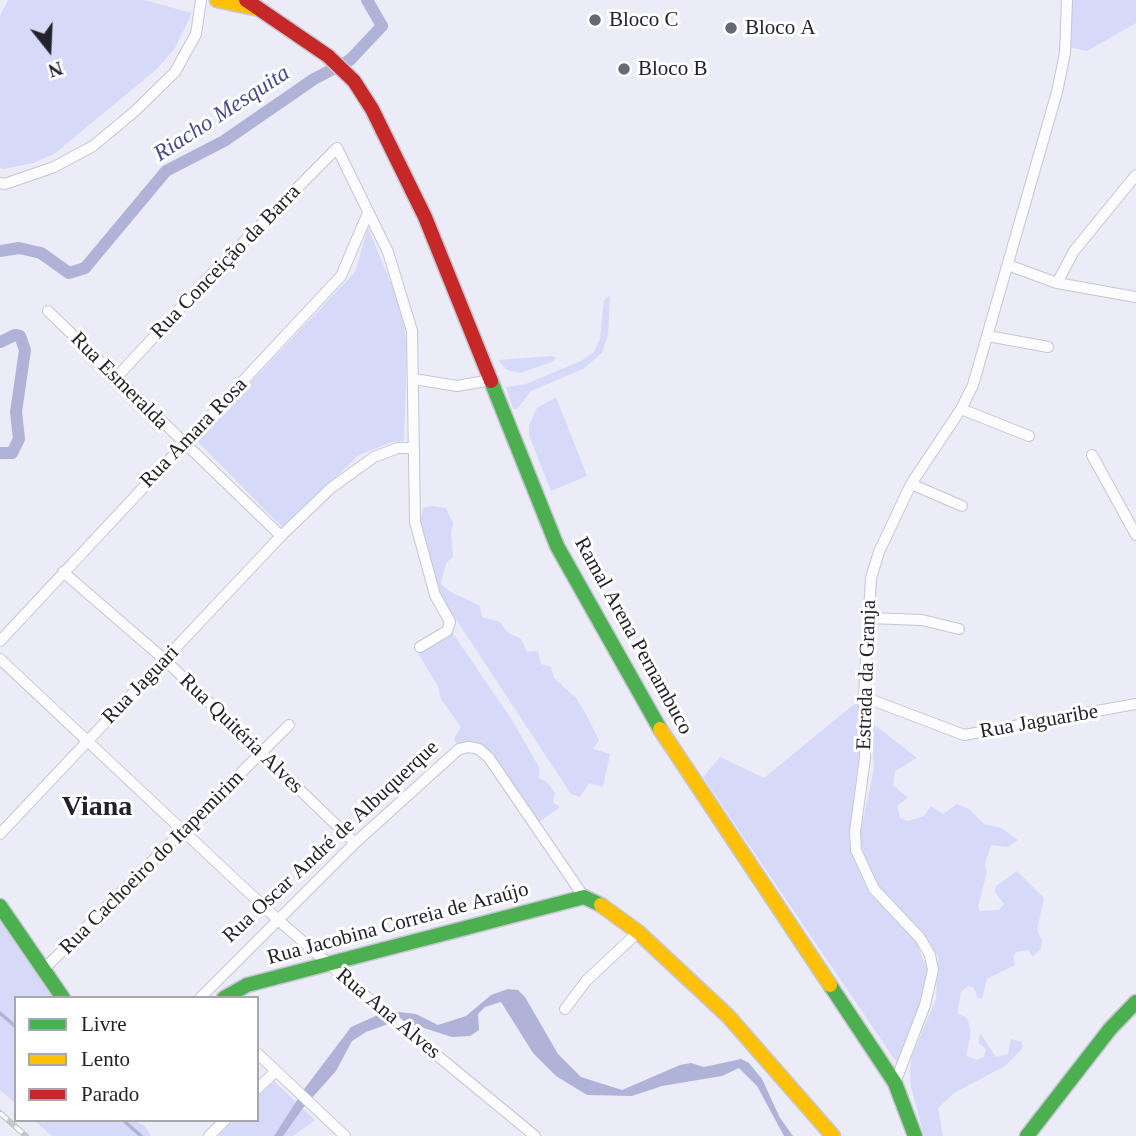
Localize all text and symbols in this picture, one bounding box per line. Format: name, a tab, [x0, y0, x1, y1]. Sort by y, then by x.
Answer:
place label: Bloco C	[609, 7, 678, 33]
marker: Bloco C	[587, 12, 603, 28]
north arrow	[14, 14, 84, 84]
place label: Bloco A	[745, 15, 816, 41]
marker: Bloco A	[723, 20, 739, 36]
place label: Bloco B	[638, 56, 707, 82]
text: N	[46, 57, 65, 82]
water label: Riacho Mesquita	[149, 60, 295, 168]
marker: Bloco B	[616, 61, 632, 77]
street label: Rua Conceição da Barra	[146, 180, 306, 344]
street label: Rua Esmeralda	[65, 327, 173, 435]
street label: Rua Amara Rosa	[135, 373, 253, 493]
street label: Ramal Arena Pernambuco	[568, 533, 698, 739]
street label: Estrada da Granja	[852, 599, 882, 751]
street label: Rua Jaguari	[97, 640, 185, 730]
street label: Rua Quitéria Alves	[174, 669, 308, 799]
street label: Rua Jaguaribe	[978, 699, 1100, 745]
street label: Rua Oscar André de Albuquerque	[218, 735, 444, 949]
street label: Rua Cachoeiro do Itapemirim	[55, 766, 249, 960]
district label: Viana	[62, 791, 132, 825]
street label: Rua Jacobina Correia de Araújo	[265, 877, 531, 971]
street label: Rua Ana Alves	[331, 963, 445, 1065]
legend	[14, 996, 259, 1122]
text: Livre	[81, 1012, 126, 1036]
text: Lento	[81, 1047, 130, 1071]
text: Parado	[81, 1082, 139, 1106]

